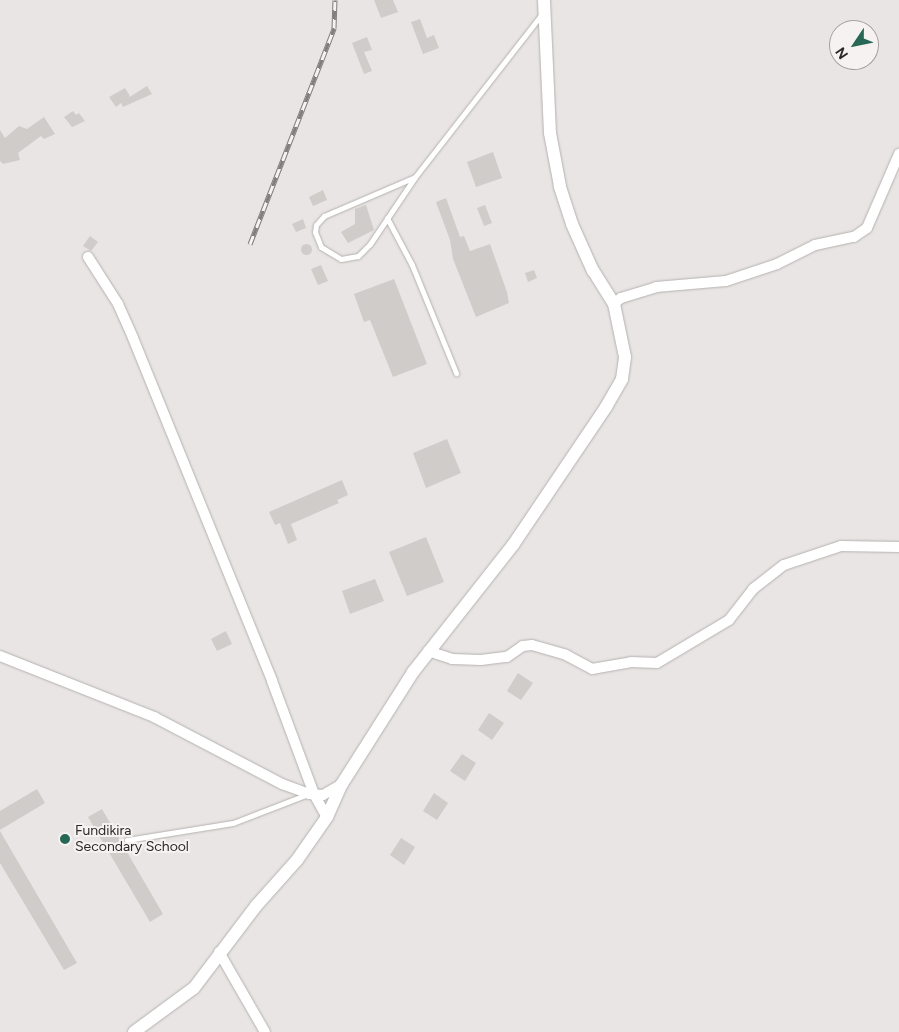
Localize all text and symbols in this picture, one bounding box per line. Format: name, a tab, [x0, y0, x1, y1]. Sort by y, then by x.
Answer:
north arrow	[829, 20, 879, 70]
text: N	[832, 44, 852, 62]
place label: Fundikira Secondary School	[75, 823, 189, 856]
marker: Fundikira Secondary School	[59, 833, 71, 845]

